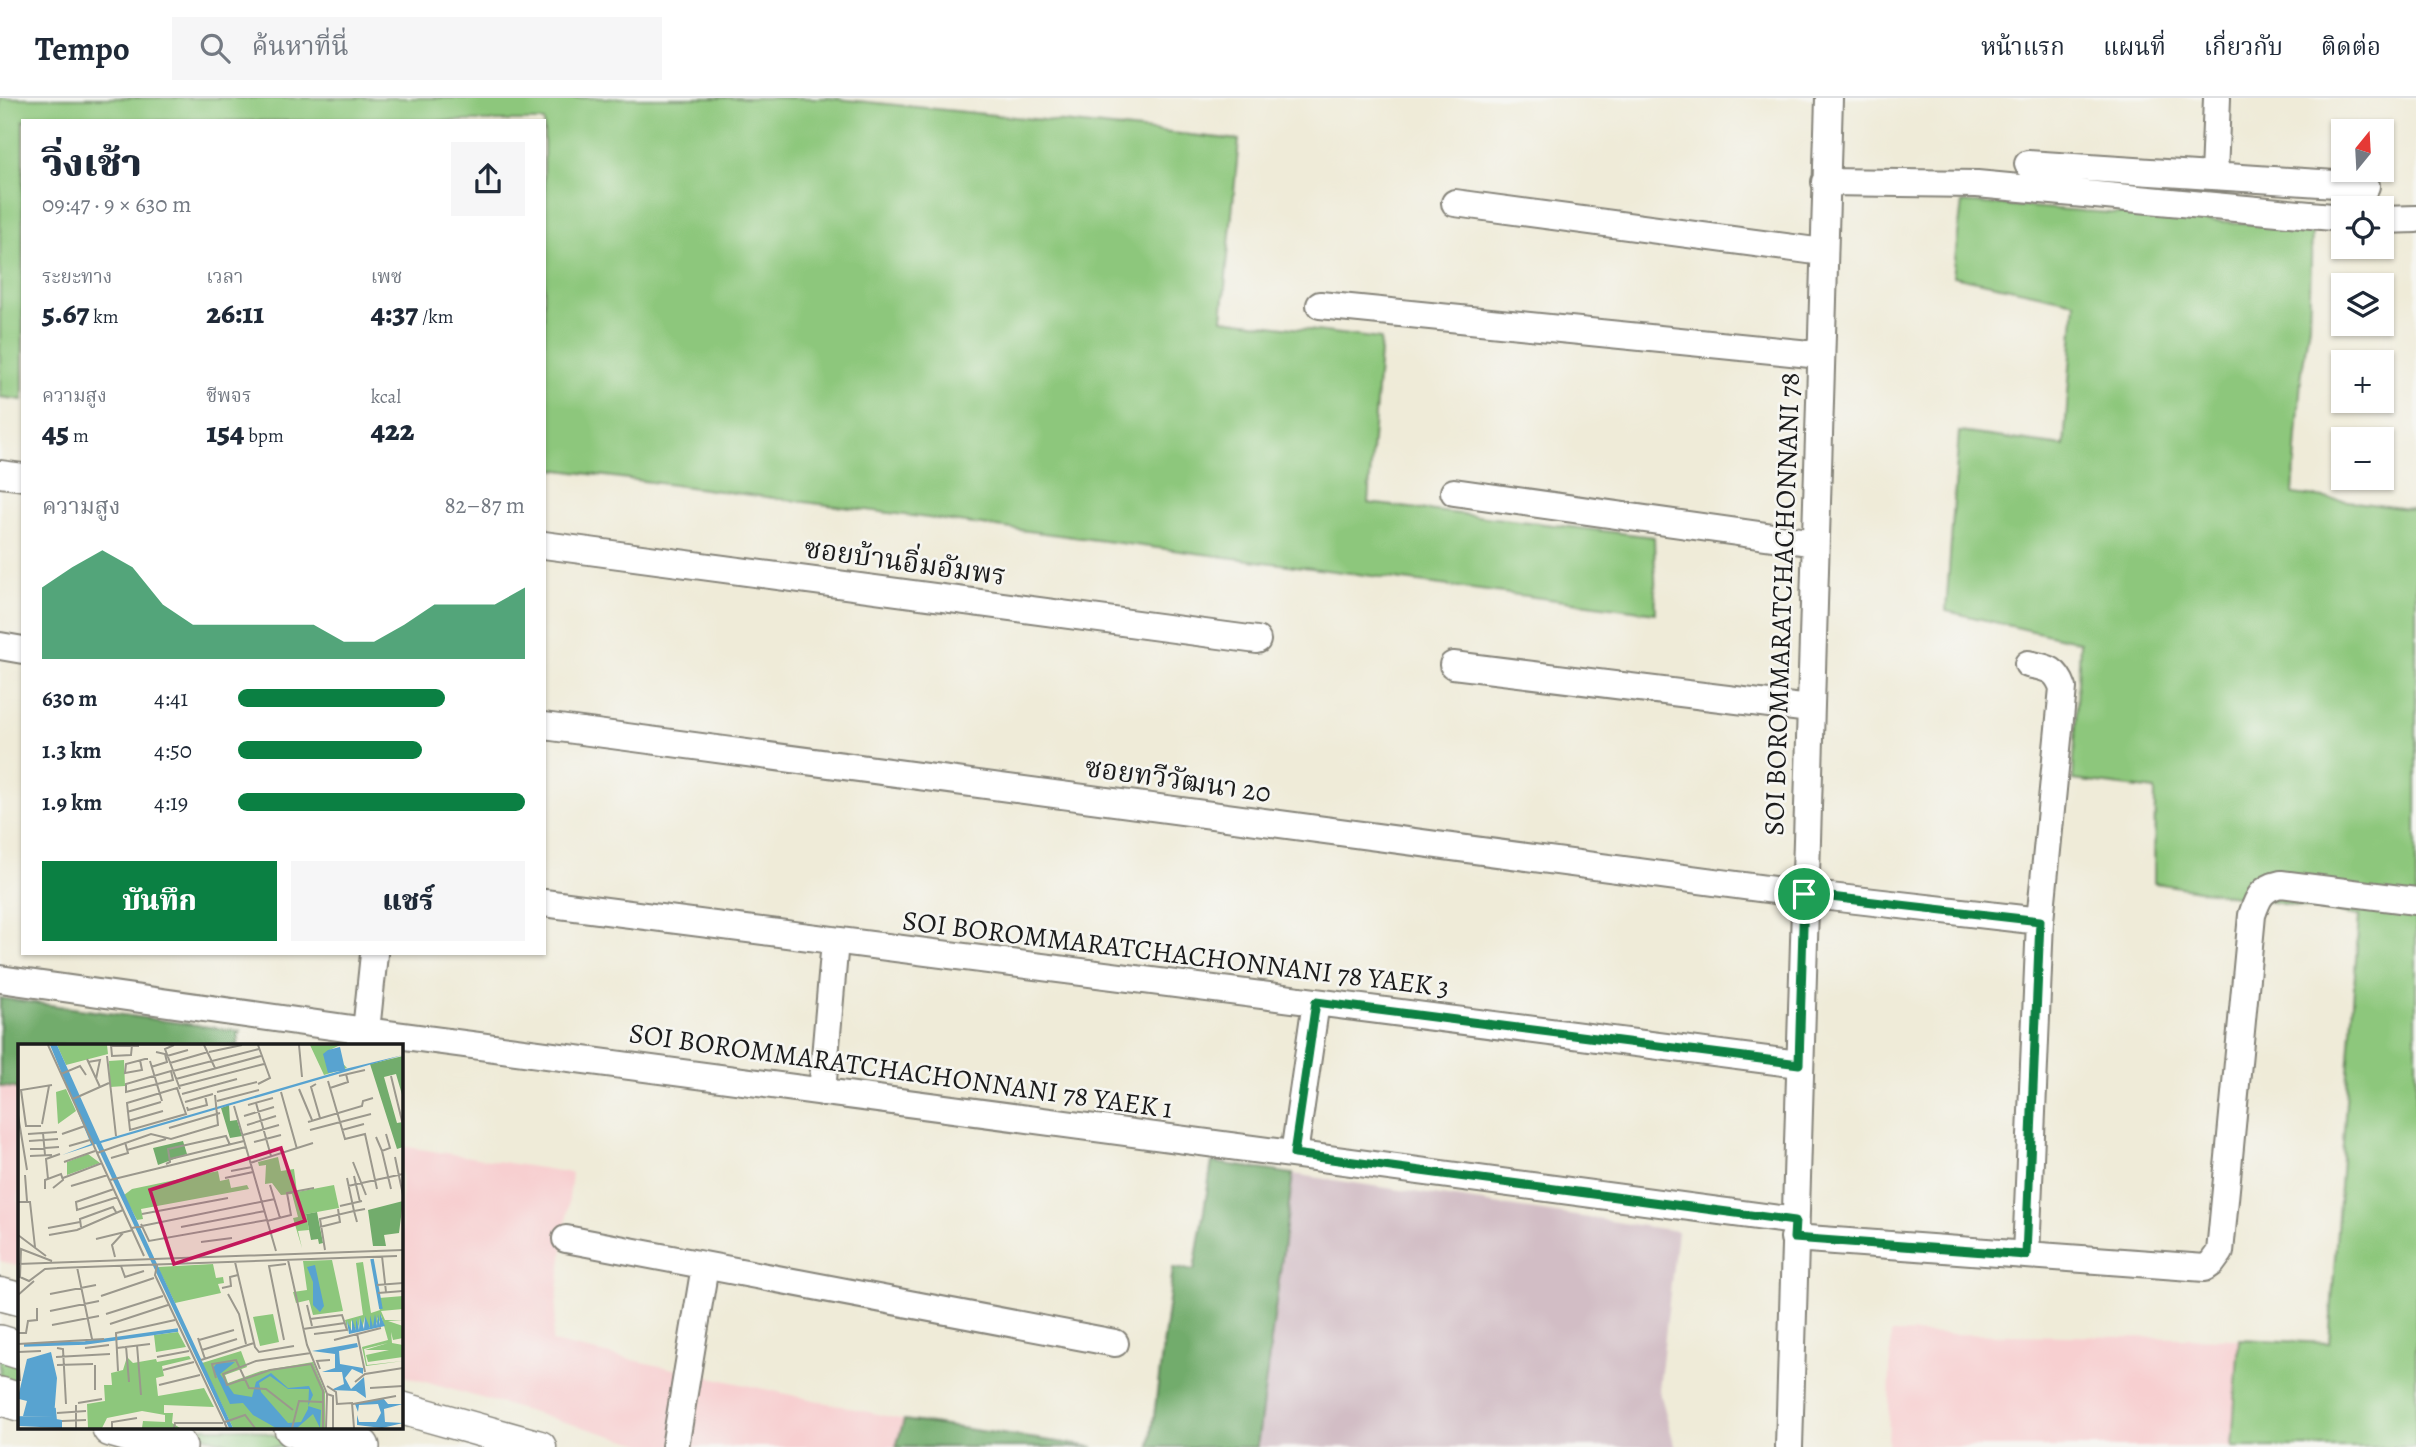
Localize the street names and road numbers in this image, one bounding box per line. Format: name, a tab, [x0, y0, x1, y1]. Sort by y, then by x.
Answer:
street label: SOI BOROMMARATCHACHONNANI 78	[1755, 372, 1809, 836]
street label: ซอยบ้านอิ่มอัมพร	[802, 528, 1008, 595]
street label: ซอยทวีวัฒนา 20	[1082, 748, 1273, 812]
street label: SOI BOROMMARATCHACHONNANI 78 YAEK 3	[900, 902, 1452, 1006]
street label: SOI BOROMMARATCHACHONNANI 78 YAEK 1	[627, 1014, 1175, 1128]

